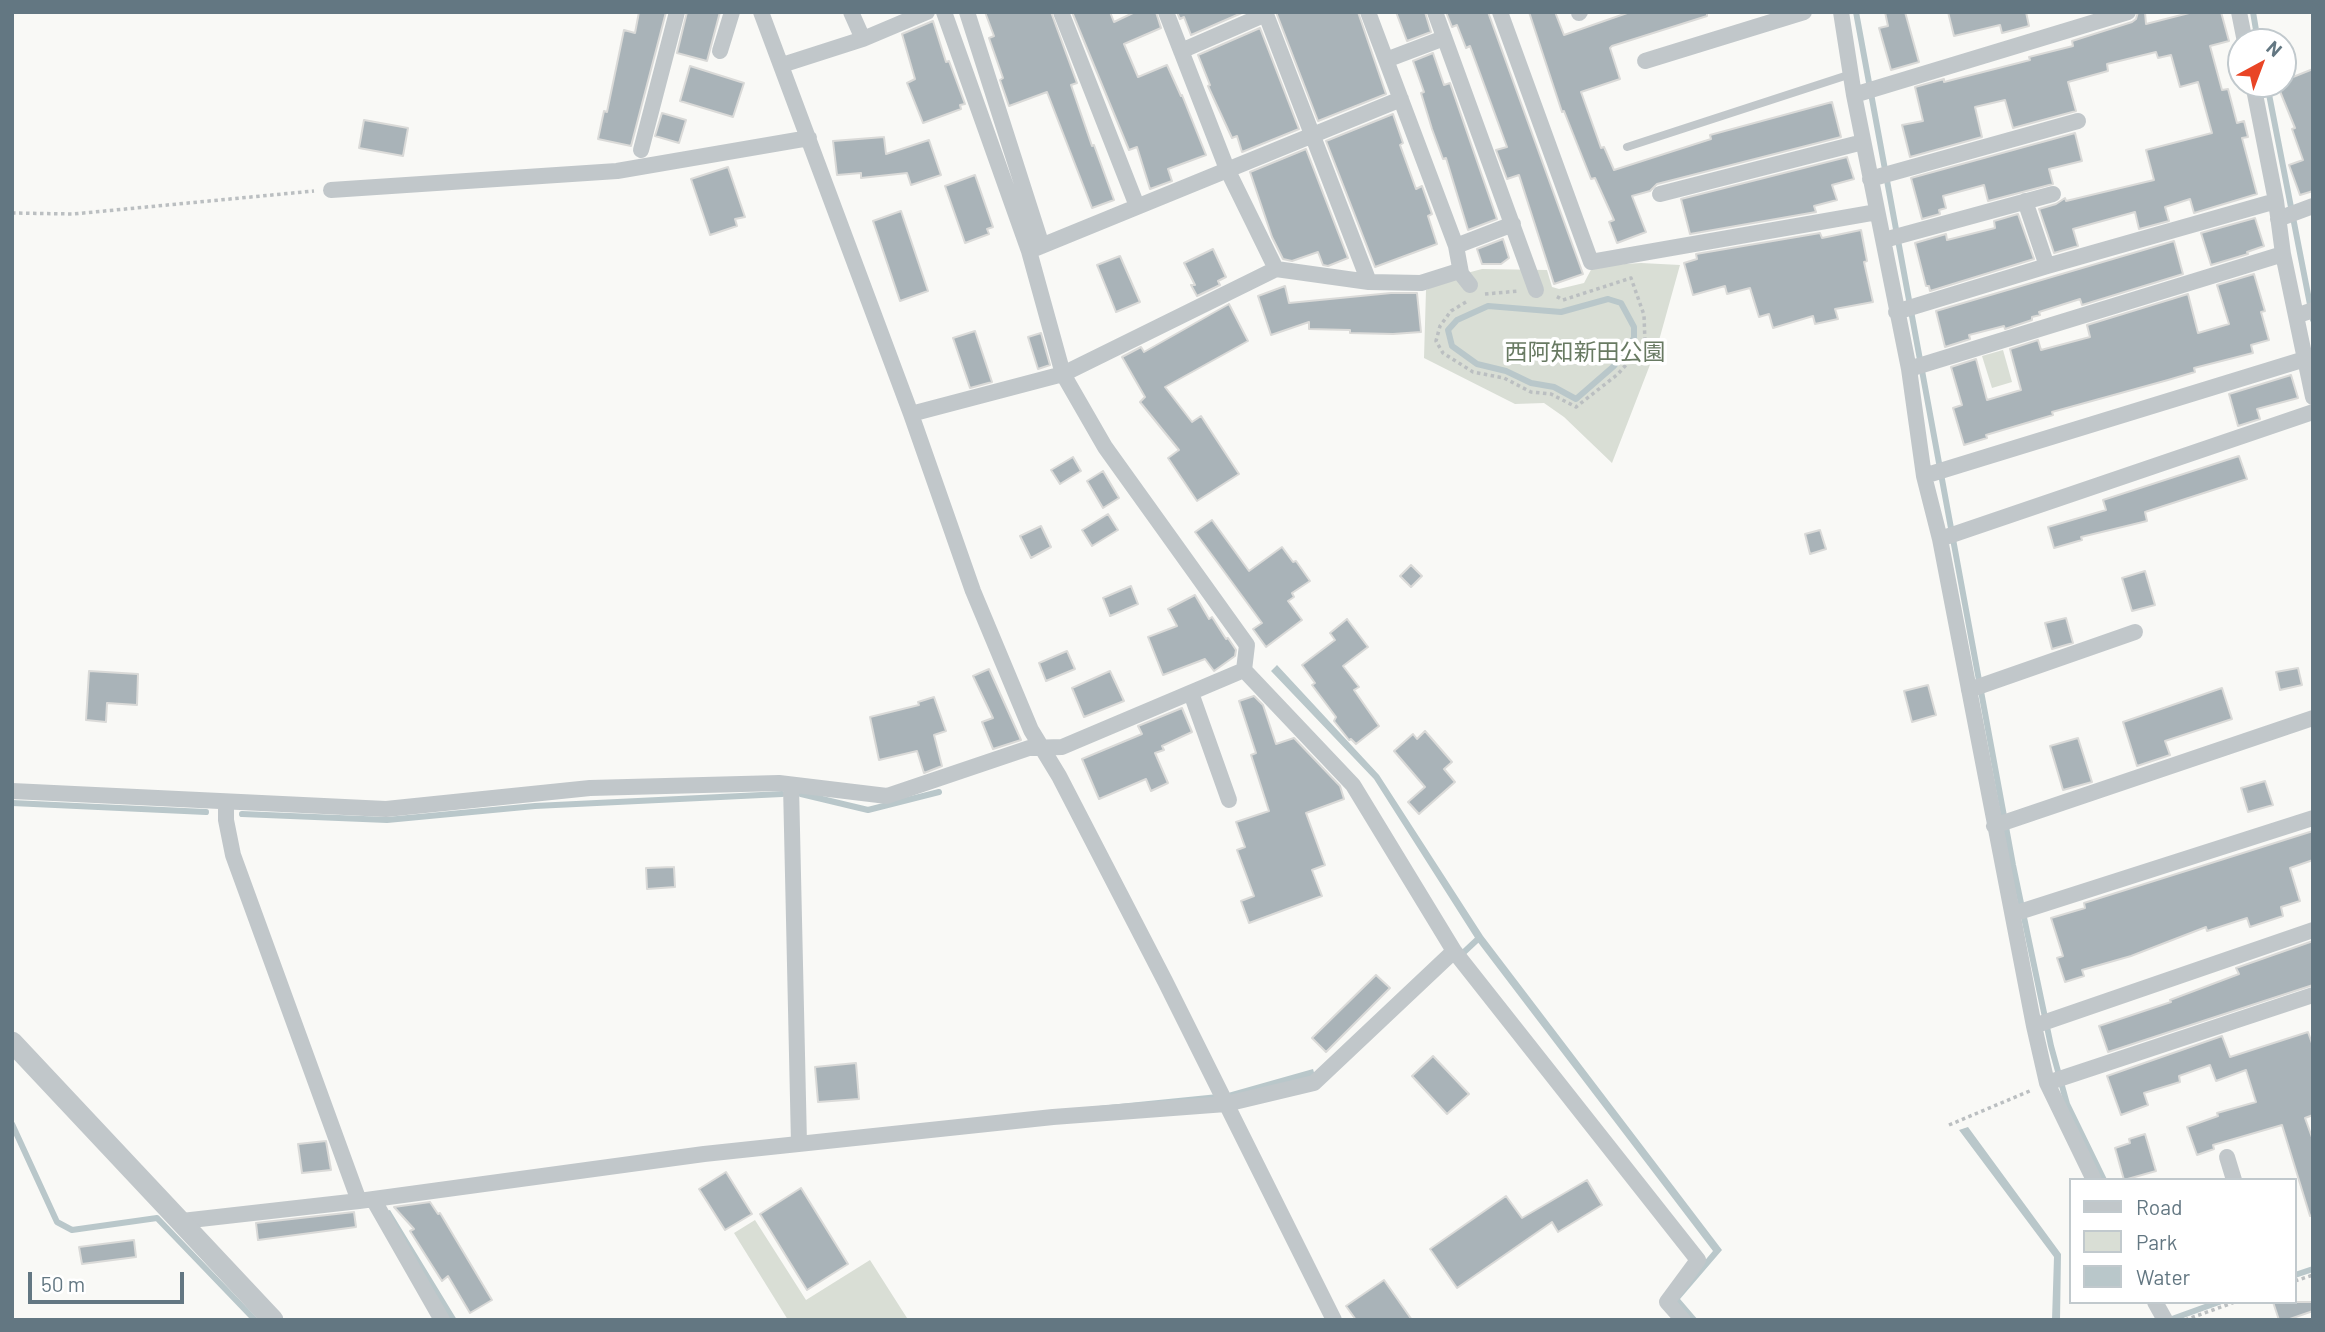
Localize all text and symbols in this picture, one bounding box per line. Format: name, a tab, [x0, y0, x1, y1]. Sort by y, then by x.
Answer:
north arrow	[2227, 28, 2297, 98]
text: N	[2262, 35, 2287, 61]
park label: 西阿知新田公園	[1505, 338, 1665, 366]
legend	[2070, 1178, 2297, 1304]
text: Road	[2136, 1194, 2182, 1219]
text: Park	[2136, 1229, 2177, 1254]
scale bar	[32, 1258, 187, 1302]
text: Water	[2136, 1264, 2190, 1289]
text: 50 m	[41, 1271, 85, 1296]

